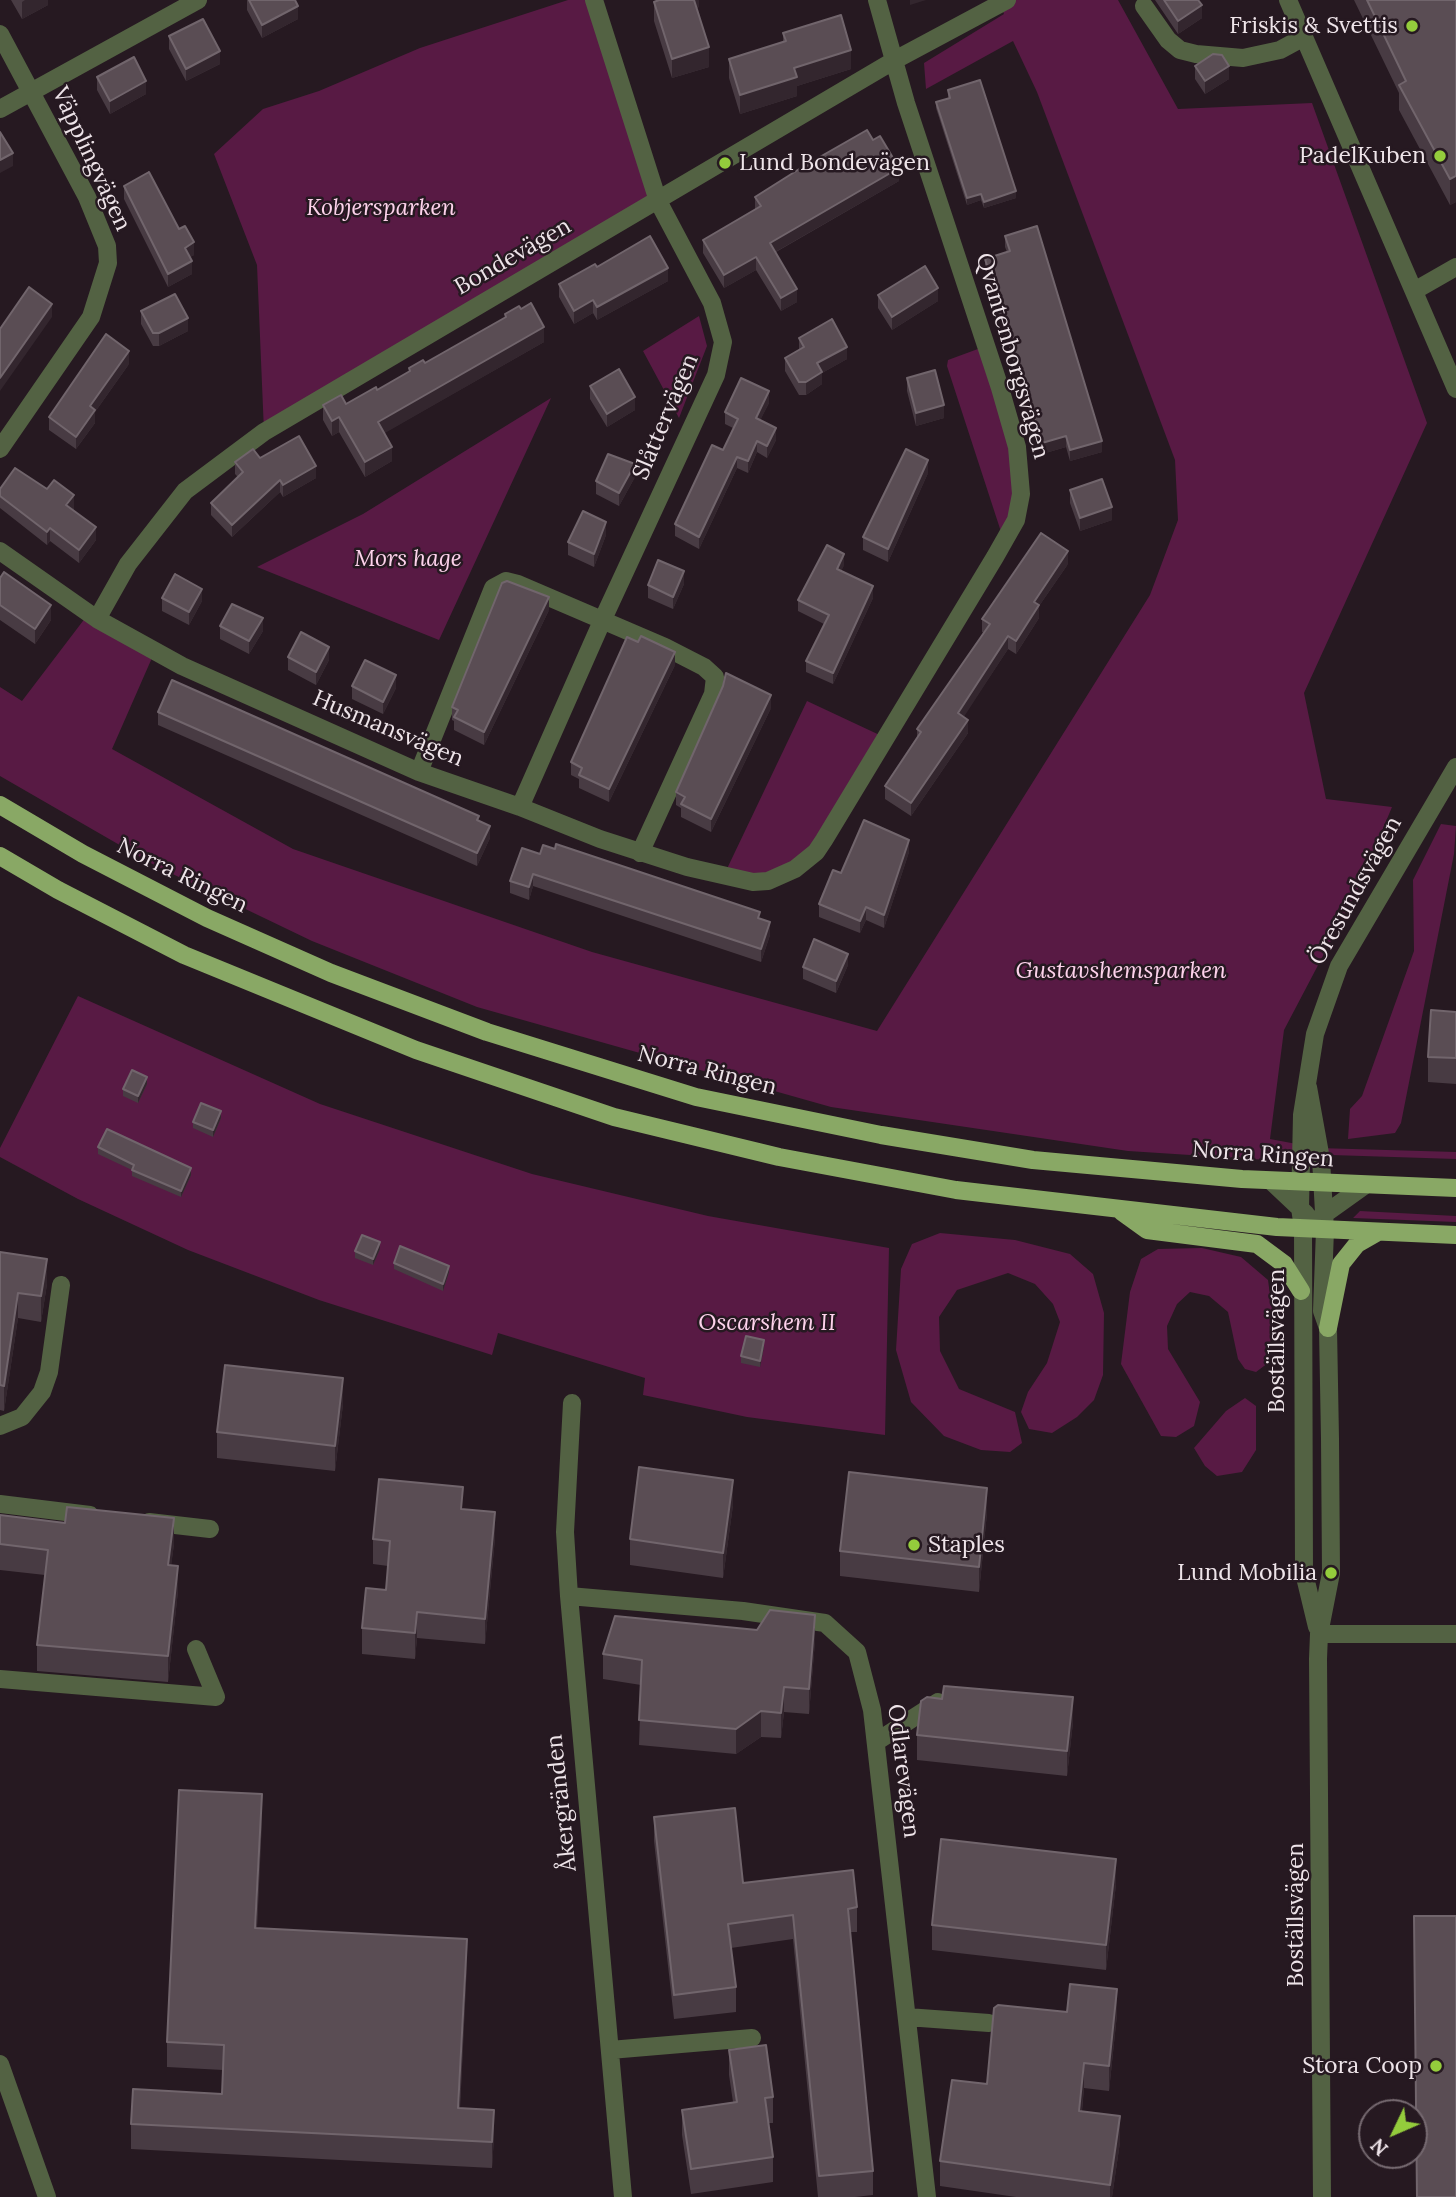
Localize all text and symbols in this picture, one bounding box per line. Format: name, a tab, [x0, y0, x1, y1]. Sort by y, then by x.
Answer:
place label: Friskis & Svettis	[1229, 12, 1398, 40]
marker: Friskis & Svettis	[1404, 18, 1420, 34]
street label: Väpplingvägen	[46, 83, 136, 235]
place label: PadelKuben	[1299, 142, 1426, 170]
marker: PadelKuben	[1432, 148, 1448, 164]
place label: Lund Bondevägen	[739, 149, 930, 177]
marker: Lund Bondevägen	[717, 155, 733, 171]
park label: Kobjersparken	[306, 194, 456, 222]
street label: Bondevägen	[450, 213, 576, 301]
street label: Qvantenborgsvägen	[969, 250, 1055, 462]
street label: Slåttervägen	[627, 350, 705, 484]
park label: Mors hage	[354, 545, 462, 573]
street label: Husmansvägen	[308, 685, 468, 773]
street label: Öresundsvägen	[1304, 812, 1408, 970]
street label: Norra Ringen	[112, 832, 252, 920]
park label: Gustavshemsparken	[1016, 957, 1226, 985]
street label: Norra Ringen	[635, 1040, 779, 1102]
street label: Norra Ringen	[1191, 1136, 1335, 1174]
street label: Boställsvägen	[1263, 1269, 1291, 1413]
park label: Oscarshem II	[698, 1309, 836, 1337]
place label: Staples	[928, 1531, 1005, 1559]
marker: Staples	[906, 1537, 922, 1553]
place label: Lund Mobilia	[1177, 1559, 1317, 1587]
marker: Lund Mobilia	[1323, 1565, 1339, 1581]
street label: Odlarevägen	[881, 1703, 925, 1839]
street label: Åkergränden	[541, 1733, 583, 1873]
street label: Boställsvägen	[1282, 1843, 1310, 1987]
place label: Stora Coop	[1302, 2052, 1422, 2080]
marker: Stora Coop	[1428, 2058, 1444, 2074]
north arrow	[1358, 2099, 1428, 2169]
text: N	[1366, 2134, 1393, 2161]

